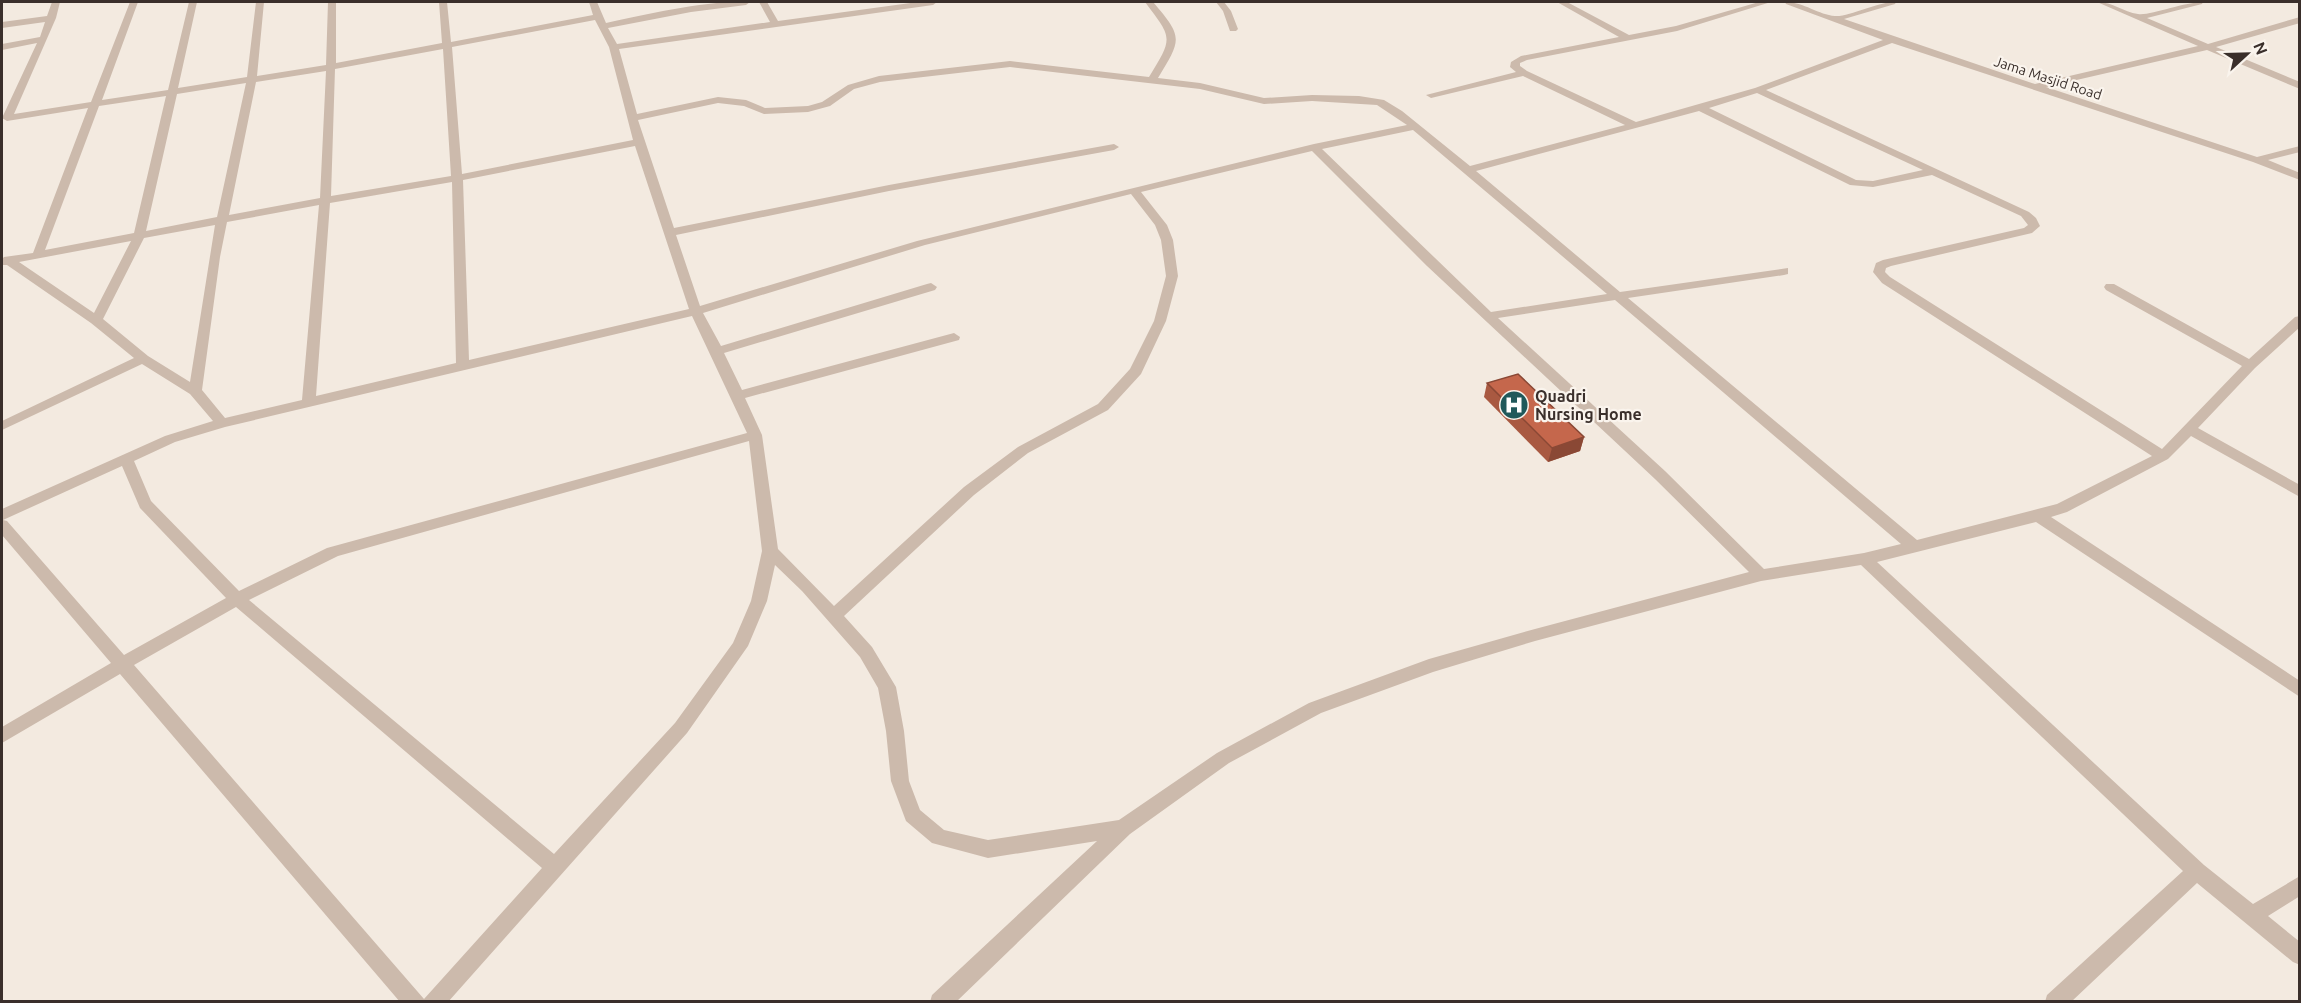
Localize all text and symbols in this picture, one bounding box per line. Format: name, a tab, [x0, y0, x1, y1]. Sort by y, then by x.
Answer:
north arrow	[2217, 24, 2277, 84]
text: N	[2250, 39, 2271, 57]
street label: Jama Masjid Road	[1992, 53, 2104, 103]
place label: Quadri Nursing Home	[1535, 387, 1642, 423]
hospital icon: Quadri Nursing Home	[1498, 389, 1530, 421]

